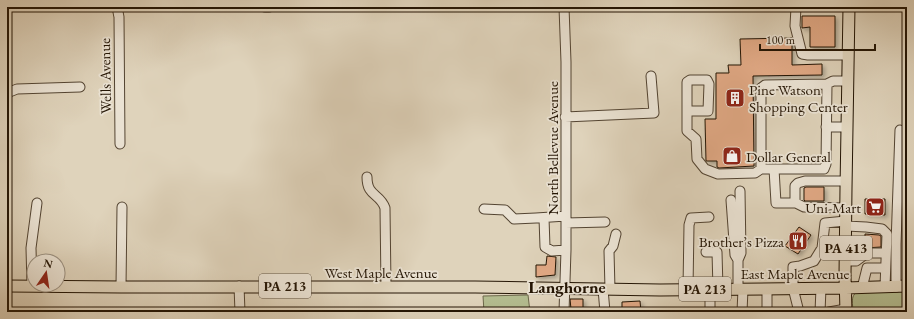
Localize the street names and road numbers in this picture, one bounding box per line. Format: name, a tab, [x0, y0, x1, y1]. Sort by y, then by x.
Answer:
street label: Wells Avenue	[95, 38, 115, 114]
street label: North Bellevue Avenue	[543, 81, 562, 215]
road number: PA 413	[820, 236, 872, 260]
street label: West Maple Avenue	[325, 263, 438, 282]
street label: East Maple Avenue	[741, 264, 850, 283]
road number: PA 213	[259, 274, 311, 298]
road number: PA 213	[679, 277, 731, 301]

